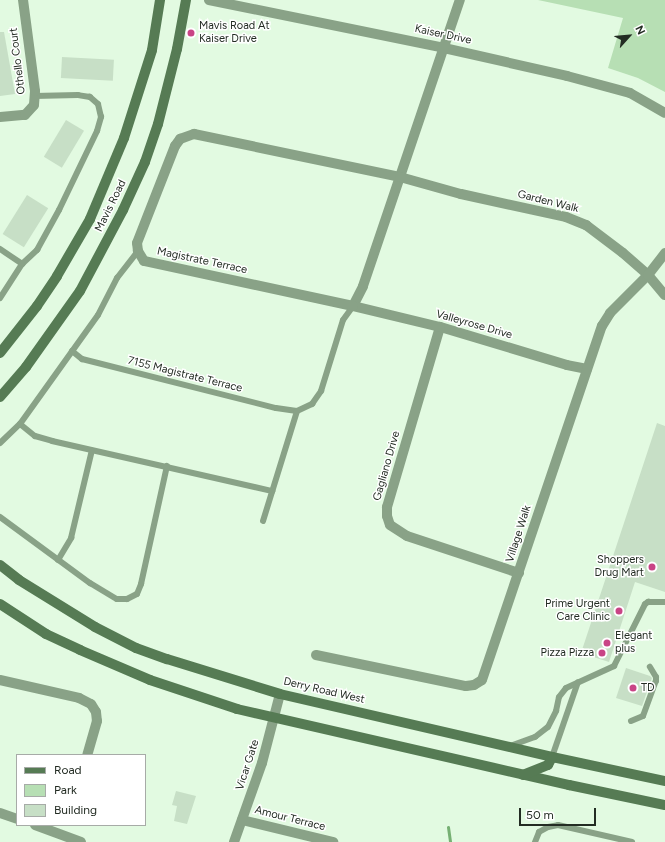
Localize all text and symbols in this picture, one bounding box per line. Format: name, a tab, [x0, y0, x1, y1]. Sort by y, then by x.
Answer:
north arrow	[609, 16, 649, 56]
place label: Mavis Road At Kaiser Drive	[199, 20, 270, 46]
street label: Kaiser Drive	[413, 23, 473, 47]
text: N	[632, 24, 648, 37]
street label: Othello Court	[7, 27, 29, 95]
marker: Mavis Road At Kaiser Drive	[186, 28, 196, 38]
street label: Mavis Road	[93, 178, 129, 234]
street label: Garden Walk	[516, 188, 580, 216]
street label: Magistrate Terrace	[156, 245, 248, 277]
street label: Valleyrose Drive	[434, 308, 514, 342]
street label: 7155 Magistrate Terrace	[126, 354, 244, 396]
street label: Gagliano Drive	[371, 430, 403, 502]
street label: Village Walk	[504, 504, 534, 564]
place label: Shoppers Drug Mart	[595, 554, 644, 580]
marker: Shoppers Drug Mart	[647, 562, 657, 572]
place label: Prime Urgent Care Clinic	[545, 598, 610, 624]
marker: Prime Urgent Care Clinic	[613, 605, 625, 617]
place label: Elegant plus	[615, 630, 652, 656]
marker: Elegant plus	[602, 638, 612, 648]
place label: Pizza Pizza	[541, 646, 594, 660]
marker: Pizza Pizza	[597, 648, 607, 658]
street label: Derry Road West	[282, 675, 366, 707]
place label: TD	[641, 681, 655, 695]
marker: TD	[628, 683, 638, 693]
street label: Vicar Gate	[234, 738, 262, 792]
legend	[16, 754, 146, 826]
text: Road	[54, 763, 82, 777]
text: Park	[54, 783, 77, 797]
scale bar	[521, 800, 598, 826]
text: Building	[54, 803, 97, 817]
street label: Amour Terrace	[253, 804, 327, 834]
text: 50 m	[526, 808, 554, 822]

